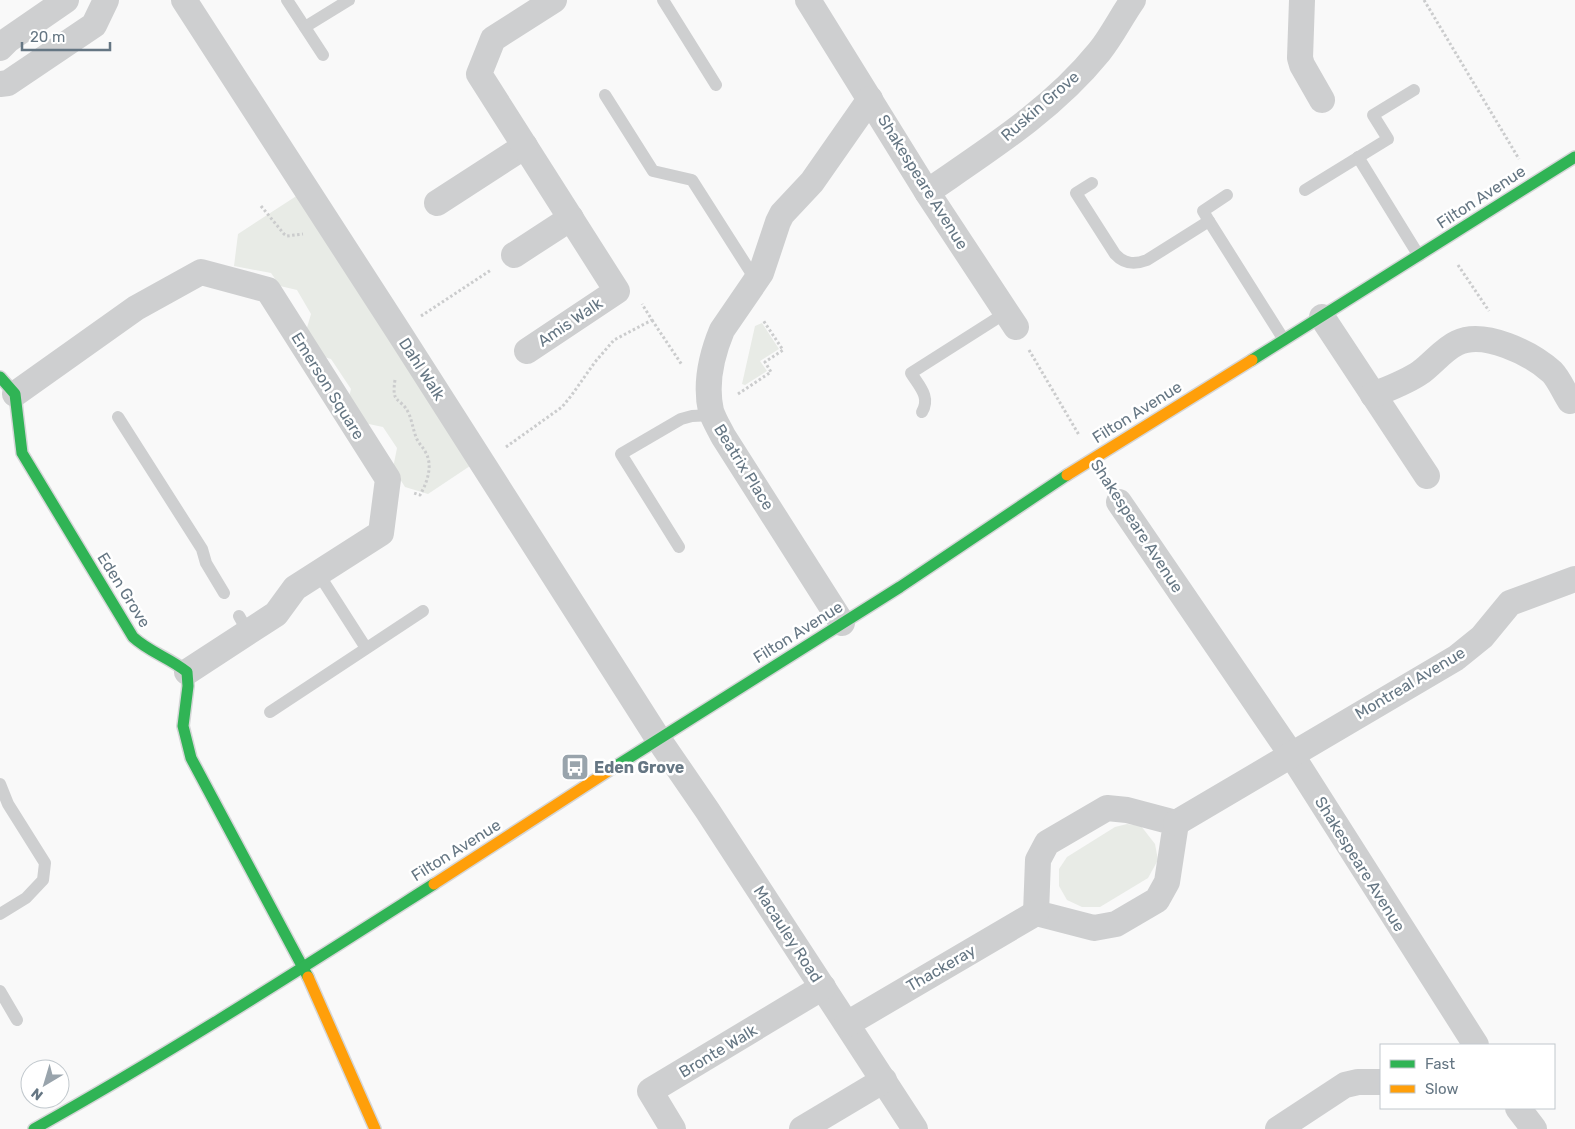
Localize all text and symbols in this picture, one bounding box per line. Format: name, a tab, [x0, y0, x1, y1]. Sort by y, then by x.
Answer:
scale bar	[22, 20, 110, 52]
text: 20 m	[30, 28, 65, 46]
street label: Ruskin Grove	[997, 67, 1083, 145]
street label: Shakespeare Avenue	[874, 111, 972, 253]
street label: Filton Avenue	[1433, 161, 1529, 233]
street label: Amis Walk	[534, 293, 607, 351]
street label: Emerson Square	[287, 329, 369, 443]
street label: Dahl Walk	[395, 334, 450, 404]
street label: Filton Avenue	[1089, 377, 1185, 447]
street label: Beatrix Place	[710, 420, 778, 514]
street label: Shakespeare Avenue	[1087, 456, 1187, 596]
street label: Eden Grove	[93, 549, 155, 631]
street label: Filton Avenue	[750, 597, 846, 667]
street label: Montreal Avenue	[1352, 643, 1468, 723]
bus stop icon: Eden Grove	[560, 752, 590, 782]
place label: Eden Grove	[594, 758, 684, 777]
street label: Shakespeare Avenue	[1311, 793, 1409, 935]
street label: Filton Avenue	[408, 815, 504, 885]
street label: Macauley Road	[750, 882, 826, 986]
street label: Thackeray	[903, 941, 979, 995]
street label: Bronte Walk	[676, 1020, 761, 1082]
legend	[1380, 1044, 1555, 1109]
text: Fast	[1425, 1055, 1455, 1073]
north arrow	[20, 1059, 70, 1109]
text: Slow	[1425, 1080, 1458, 1098]
text: N	[28, 1084, 47, 1104]

